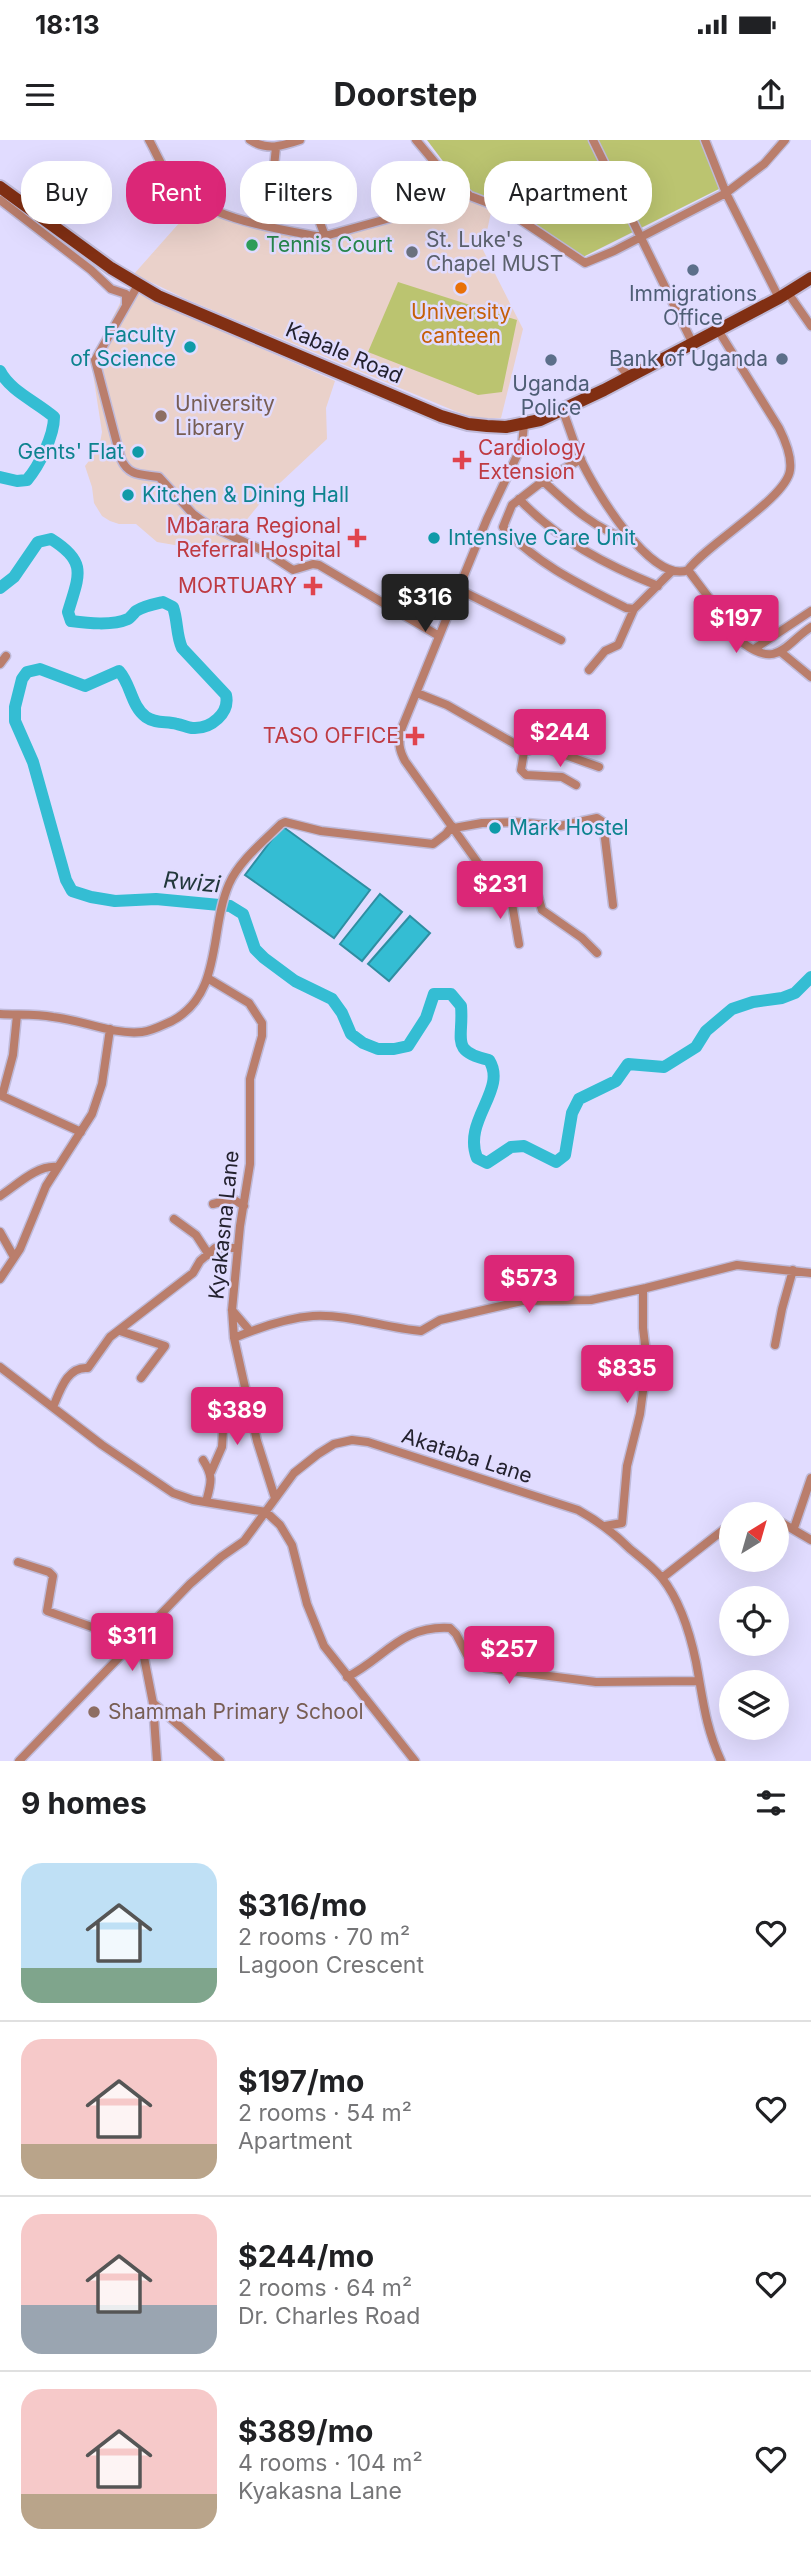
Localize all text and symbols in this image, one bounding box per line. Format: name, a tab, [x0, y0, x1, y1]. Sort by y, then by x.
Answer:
text: 18:13	[35, 9, 100, 40]
text: Doorstep	[334, 75, 477, 114]
icon: menu	[21, 76, 59, 114]
icon: share	[752, 76, 790, 114]
chip: Buy	[21, 161, 112, 224]
chip: Rent	[126, 161, 226, 224]
chip: Filters	[240, 161, 357, 224]
chip: New	[371, 161, 470, 224]
chip: Apartment	[484, 161, 652, 224]
place label: St. Luke's Chapel MUST	[426, 227, 563, 276]
place label: Tennis Court	[266, 232, 393, 257]
marker: Tennis Court	[244, 237, 260, 253]
marker: St. Luke's Chapel MUST	[404, 244, 420, 260]
marker: Immigrations Office	[685, 262, 701, 278]
marker: University canteen	[453, 280, 469, 296]
place label: Immigrations Office	[629, 281, 757, 330]
place label: University canteen	[411, 299, 511, 348]
street label: Kabale Road	[282, 317, 406, 388]
place label: Faculty of Science	[70, 322, 176, 371]
marker: Faculty of Science	[182, 339, 198, 355]
place label: Bank of Uganda	[609, 346, 768, 371]
marker: Bank of Uganda	[774, 351, 790, 367]
marker: Uganda Police	[543, 352, 559, 368]
place label: Uganda Police	[512, 371, 590, 420]
place label: University Library	[175, 391, 275, 440]
marker: University Library	[153, 408, 169, 424]
place label: Cardiology Extension	[478, 435, 586, 484]
place label: Gents' Flat	[18, 439, 124, 464]
marker: Gents' Flat	[130, 444, 146, 460]
marker: Cardiology Extension	[452, 450, 472, 470]
place label: Kitchen & Dining Hall	[142, 482, 349, 507]
marker: Kitchen & Dining Hall	[120, 487, 136, 503]
place label: Mbarara Regional Referral Hospital	[167, 513, 341, 562]
place label: Intensive Care Unit	[448, 525, 636, 550]
marker: Mbarara Regional Referral Hospital	[347, 528, 367, 548]
marker: Intensive Care Unit	[426, 530, 442, 546]
place label: MORTUARY	[178, 573, 297, 598]
pin: $316	[384, 574, 466, 634]
marker: MORTUARY	[303, 576, 323, 596]
text: $316	[398, 583, 452, 611]
pin: $197	[695, 596, 777, 655]
text: $197	[710, 604, 762, 632]
pin: $244	[519, 710, 601, 769]
text: $244	[530, 718, 590, 746]
place label: TASO OFFICE	[263, 723, 399, 748]
marker: TASO OFFICE	[405, 726, 425, 746]
place label: Mark Hostel	[509, 815, 629, 840]
marker: Mark Hostel	[487, 820, 503, 836]
pin: $231	[459, 862, 541, 921]
water label: Rwizi	[162, 866, 222, 898]
text: $231	[473, 870, 527, 898]
street label: Kyakasna Lane	[203, 1149, 244, 1301]
pin: $573	[488, 1256, 570, 1315]
text: $573	[500, 1264, 558, 1292]
pin: $835	[586, 1346, 668, 1405]
text: $835	[597, 1354, 657, 1382]
pin: $389	[196, 1388, 278, 1447]
text: $389	[207, 1396, 267, 1424]
street label: Akataba Lane	[399, 1423, 536, 1488]
north arrow	[719, 1502, 789, 1572]
map controls	[719, 1502, 789, 1740]
button: locate	[719, 1586, 789, 1656]
pin: $311	[91, 1614, 173, 1673]
text: $311	[107, 1622, 157, 1650]
pin: $257	[468, 1626, 550, 1686]
text: $257	[480, 1635, 538, 1663]
button: layers	[719, 1670, 789, 1740]
place label: Shammah Primary School	[108, 1699, 364, 1724]
marker: Shammah Primary School	[86, 1704, 102, 1720]
icon: filters	[752, 1784, 790, 1822]
text: 9 homes	[21, 1785, 147, 1821]
text: $316/mo	[238, 1887, 367, 1923]
icon: home	[77, 1891, 161, 1975]
icon: heart	[752, 1914, 790, 1952]
text: 2 rooms · 70 m²	[238, 1923, 410, 1951]
text: Lagoon Crescent	[238, 1951, 424, 1979]
text: $197/mo	[238, 2063, 364, 2099]
icon: home	[77, 2067, 161, 2151]
icon: heart	[752, 2090, 790, 2128]
text: 2 rooms · 54 m²	[238, 2099, 412, 2127]
text: Apartment	[238, 2127, 352, 2155]
text: $244/mo	[238, 2238, 374, 2274]
icon: home	[77, 2242, 161, 2326]
icon: heart	[752, 2265, 790, 2303]
text: 2 rooms · 64 m²	[238, 2274, 412, 2302]
text: Dr. Charles Road	[238, 2302, 420, 2330]
text: $389/mo	[238, 2413, 373, 2449]
icon: home	[77, 2417, 161, 2501]
icon: heart	[752, 2440, 790, 2478]
text: 4 rooms · 104 m²	[238, 2449, 423, 2477]
text: Kyakasna Lane	[238, 2477, 402, 2505]

